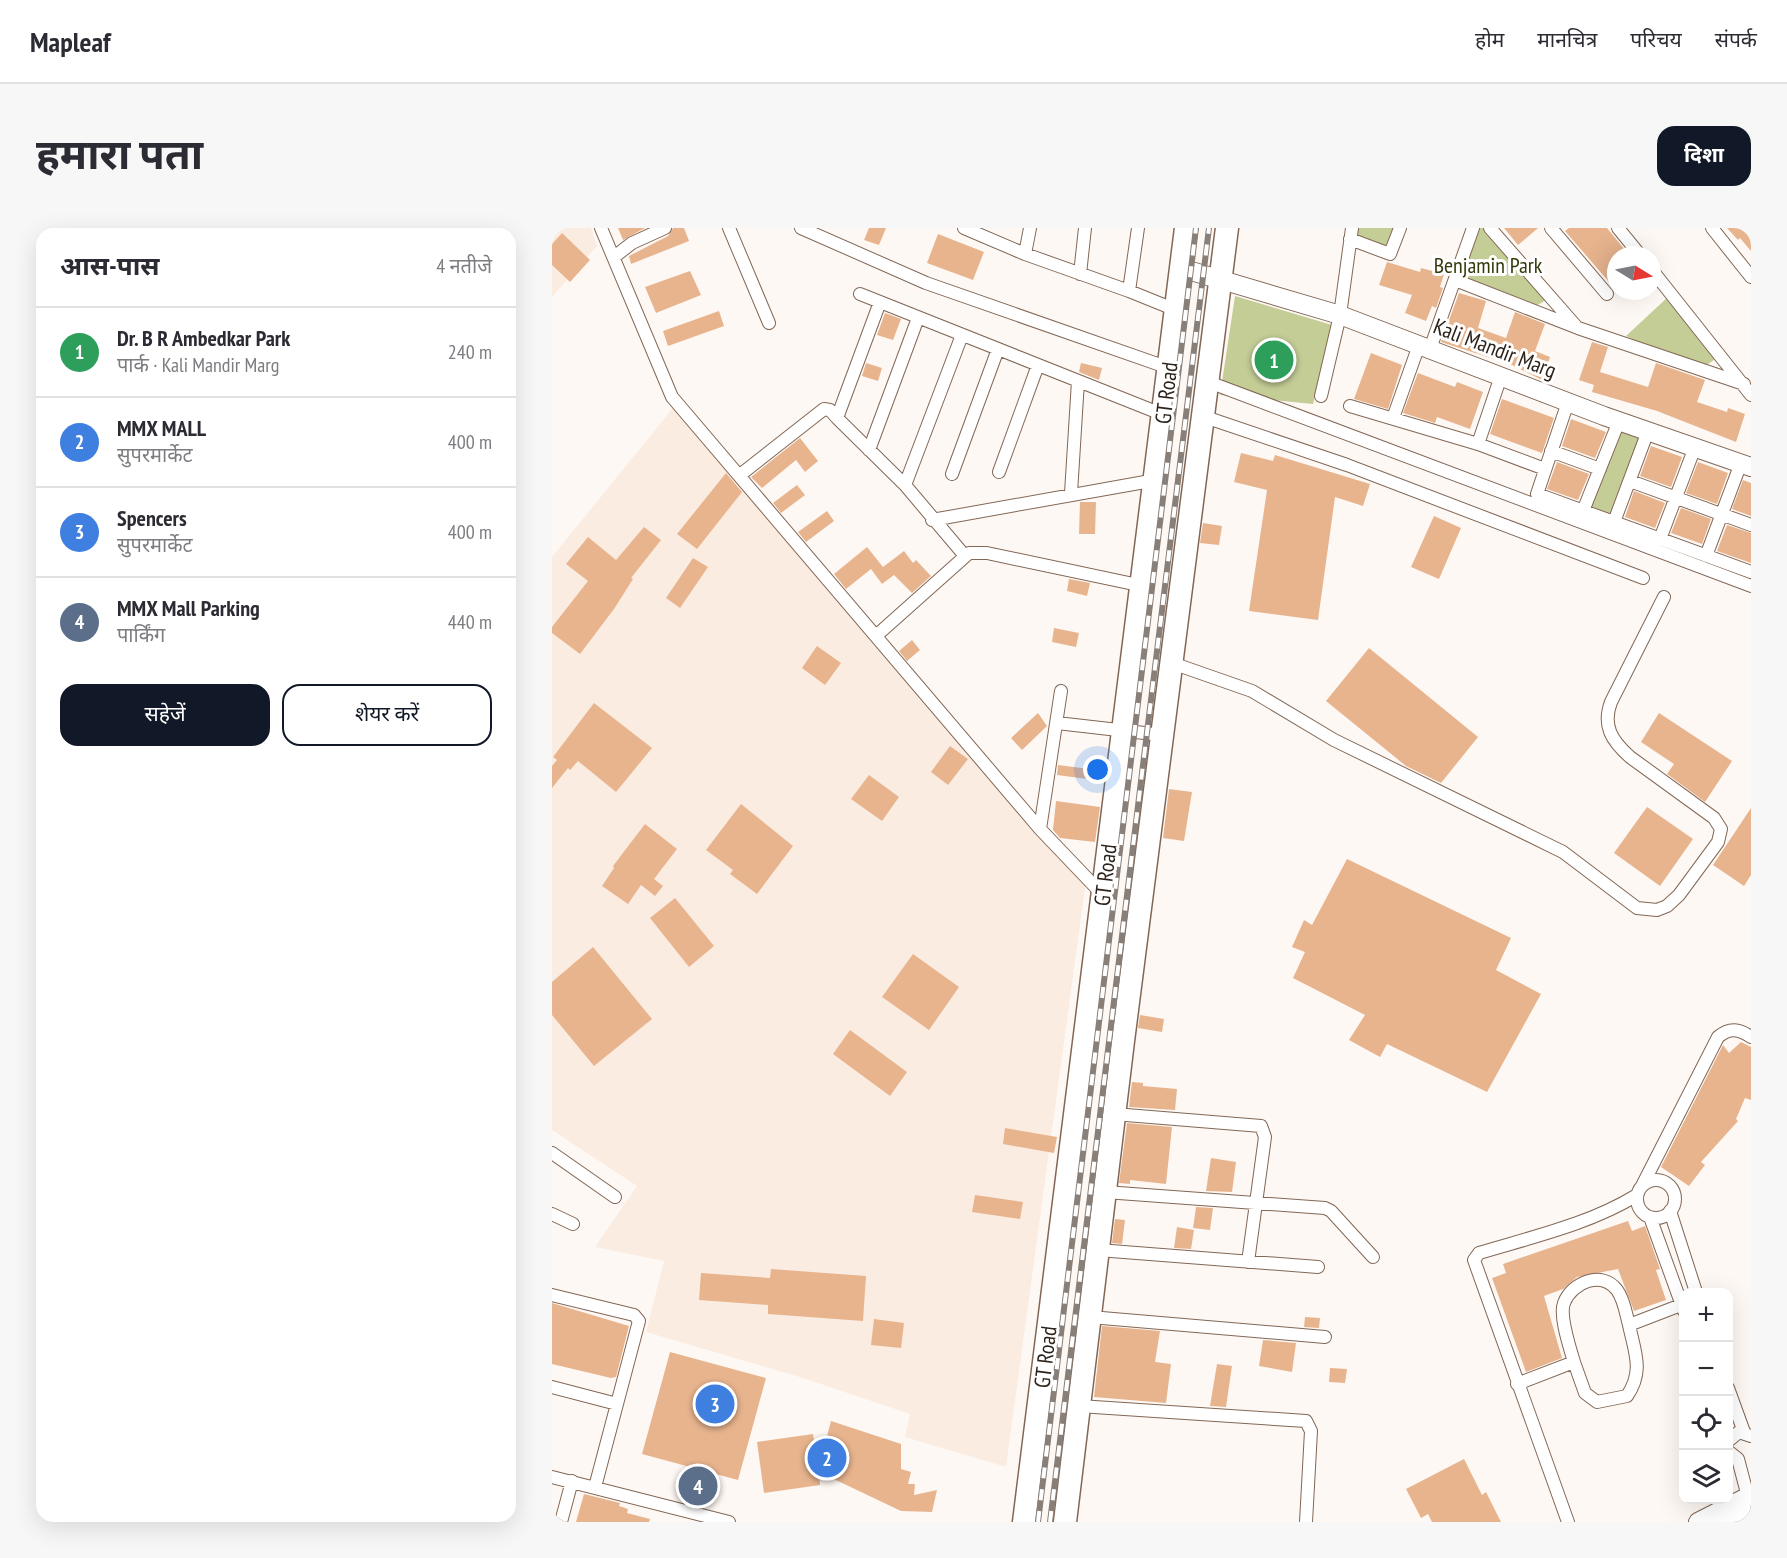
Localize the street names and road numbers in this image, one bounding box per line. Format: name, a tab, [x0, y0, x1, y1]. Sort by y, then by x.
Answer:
street label: Kali Mandir Marg	[1430, 312, 1560, 384]
street label: GT Road	[1148, 360, 1184, 426]
street label: GT Road	[1087, 842, 1123, 908]
street label: GT Road	[1027, 1324, 1063, 1390]

